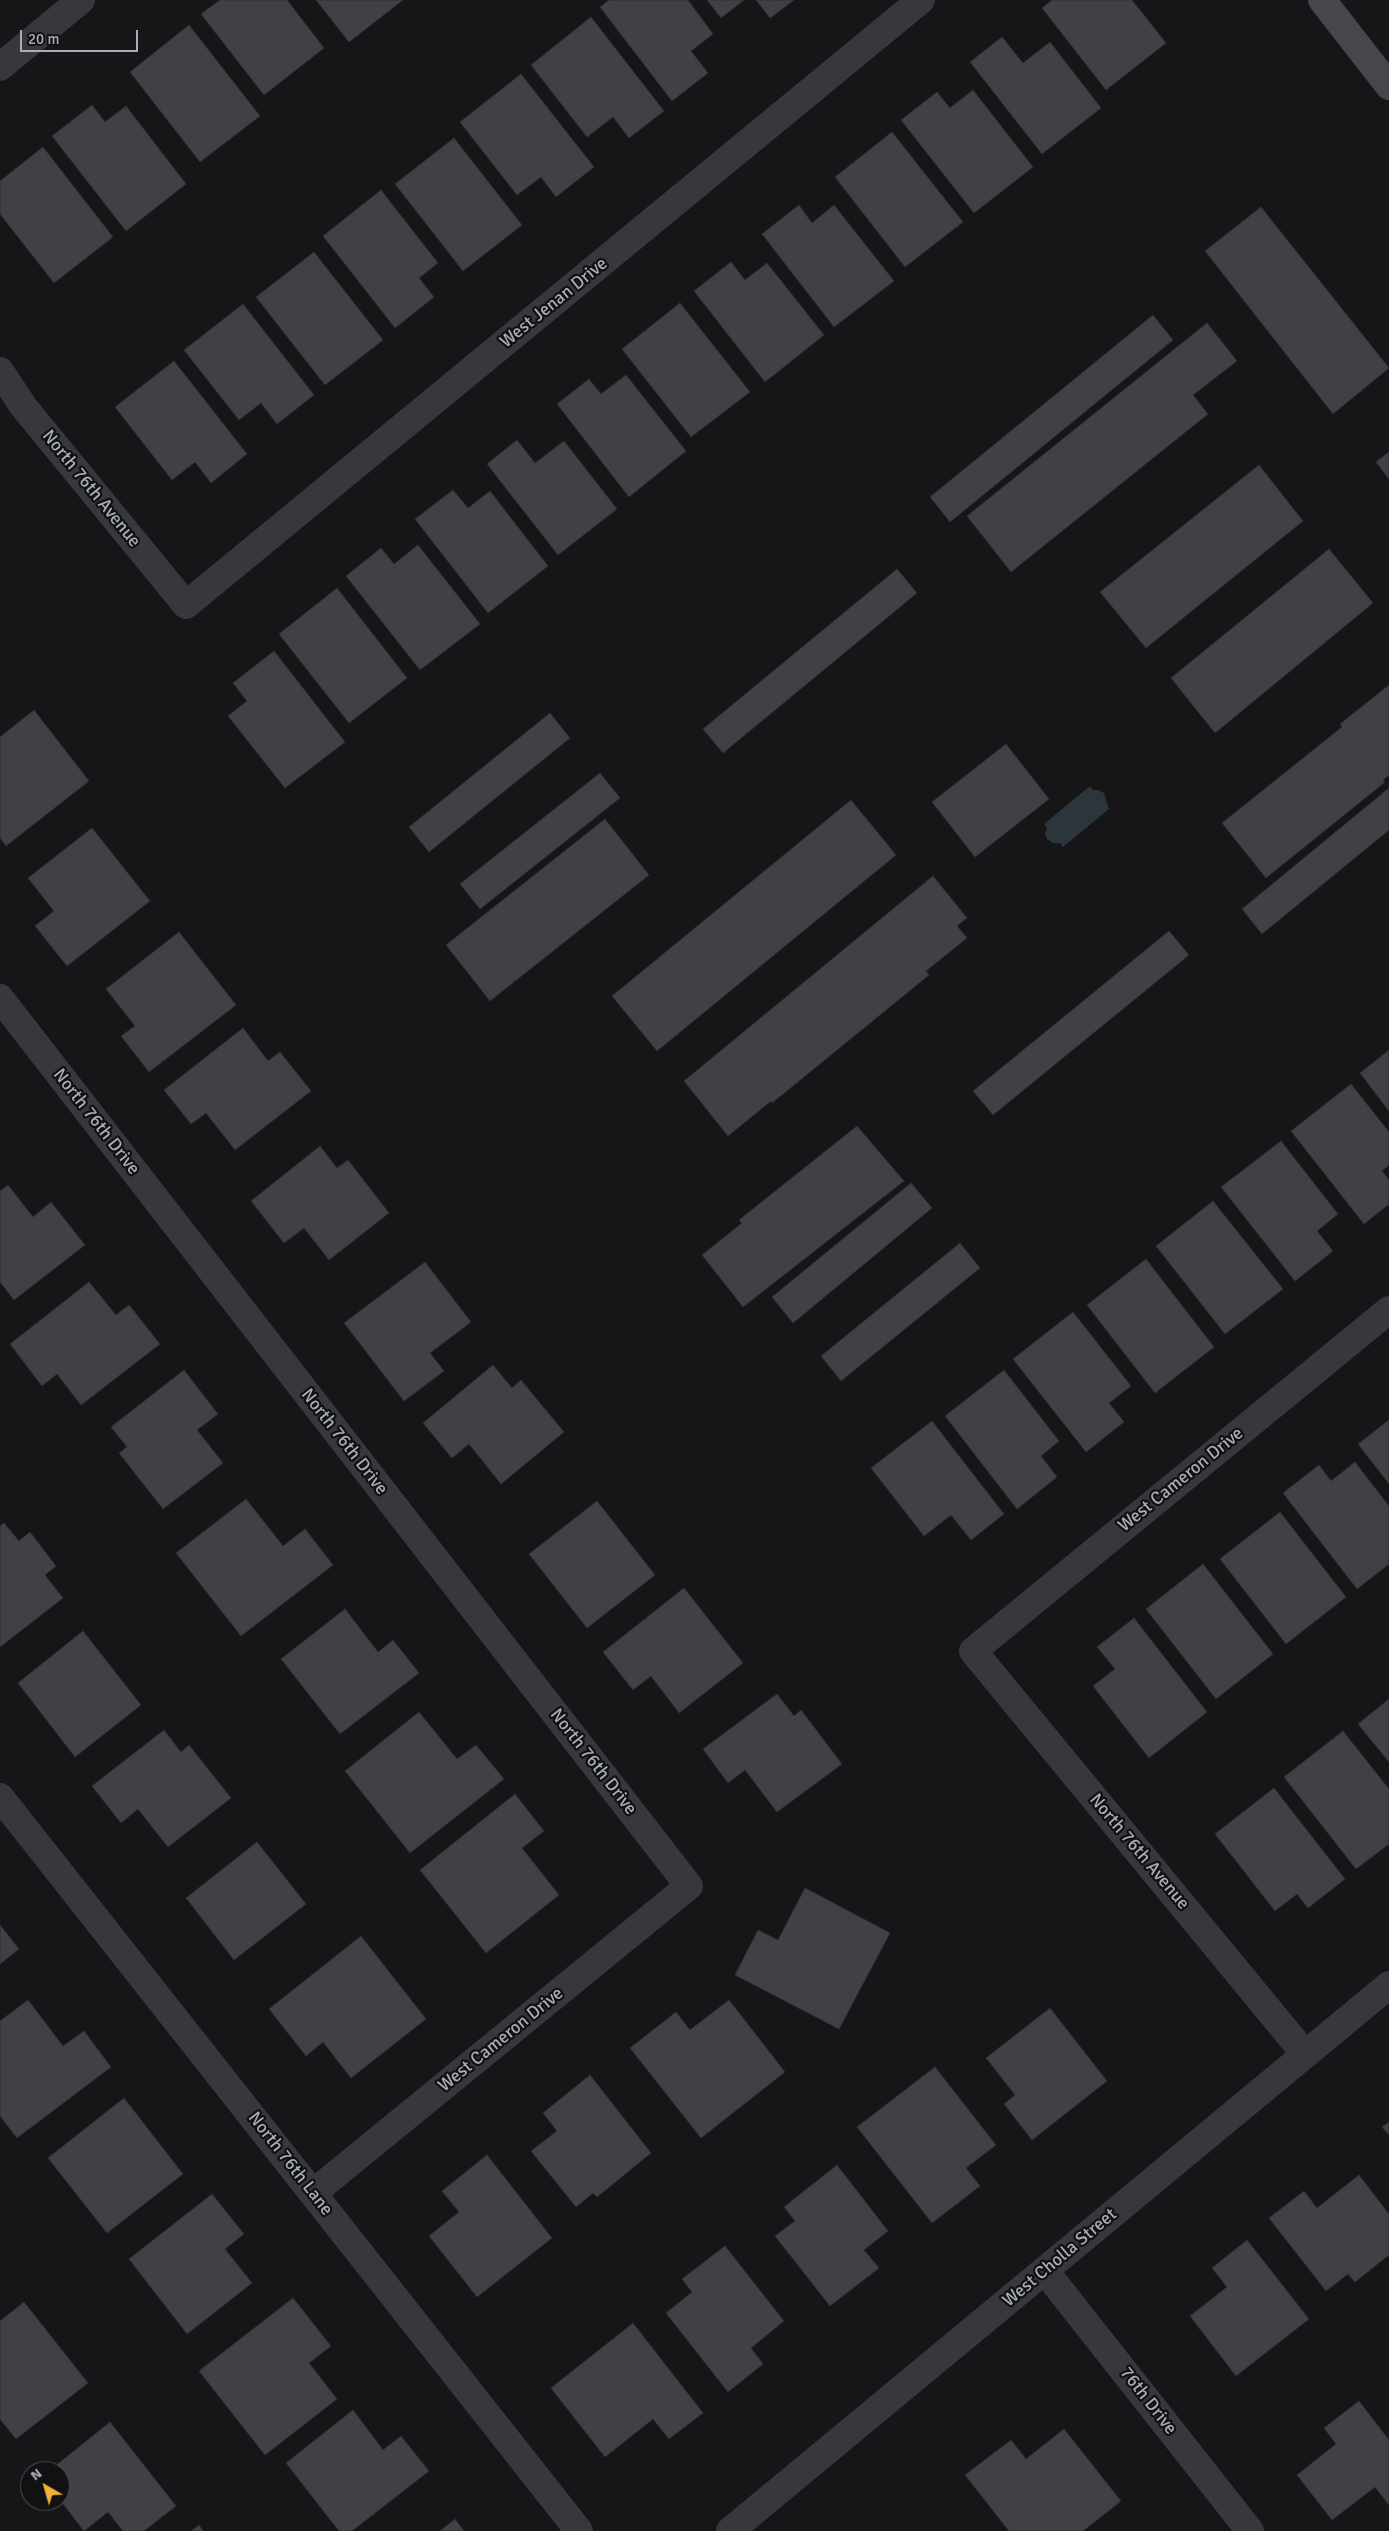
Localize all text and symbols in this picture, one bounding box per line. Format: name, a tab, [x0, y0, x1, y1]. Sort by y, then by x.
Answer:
scale bar	[22, 20, 140, 52]
text: 20 m	[28, 30, 59, 48]
street label: West Jenan Drive	[496, 253, 612, 353]
street label: North 76th Avenue	[37, 426, 145, 552]
street label: North 76th Drive	[48, 1065, 144, 1179]
street label: North 76th Drive	[296, 1385, 392, 1499]
street label: West Cameron Drive	[1114, 1423, 1248, 1537]
street label: North 76th Drive	[545, 1705, 641, 1819]
street label: North 76th Avenue	[1084, 1790, 1194, 1914]
street label: West Cameron Drive	[434, 1983, 568, 2097]
street label: North 76th Lane	[243, 2108, 337, 2220]
street label: West Cholla Street	[999, 2204, 1121, 2312]
street label: 76th Drive	[1115, 2363, 1181, 2439]
north arrow	[20, 2461, 70, 2511]
text: N	[27, 2465, 45, 2484]

